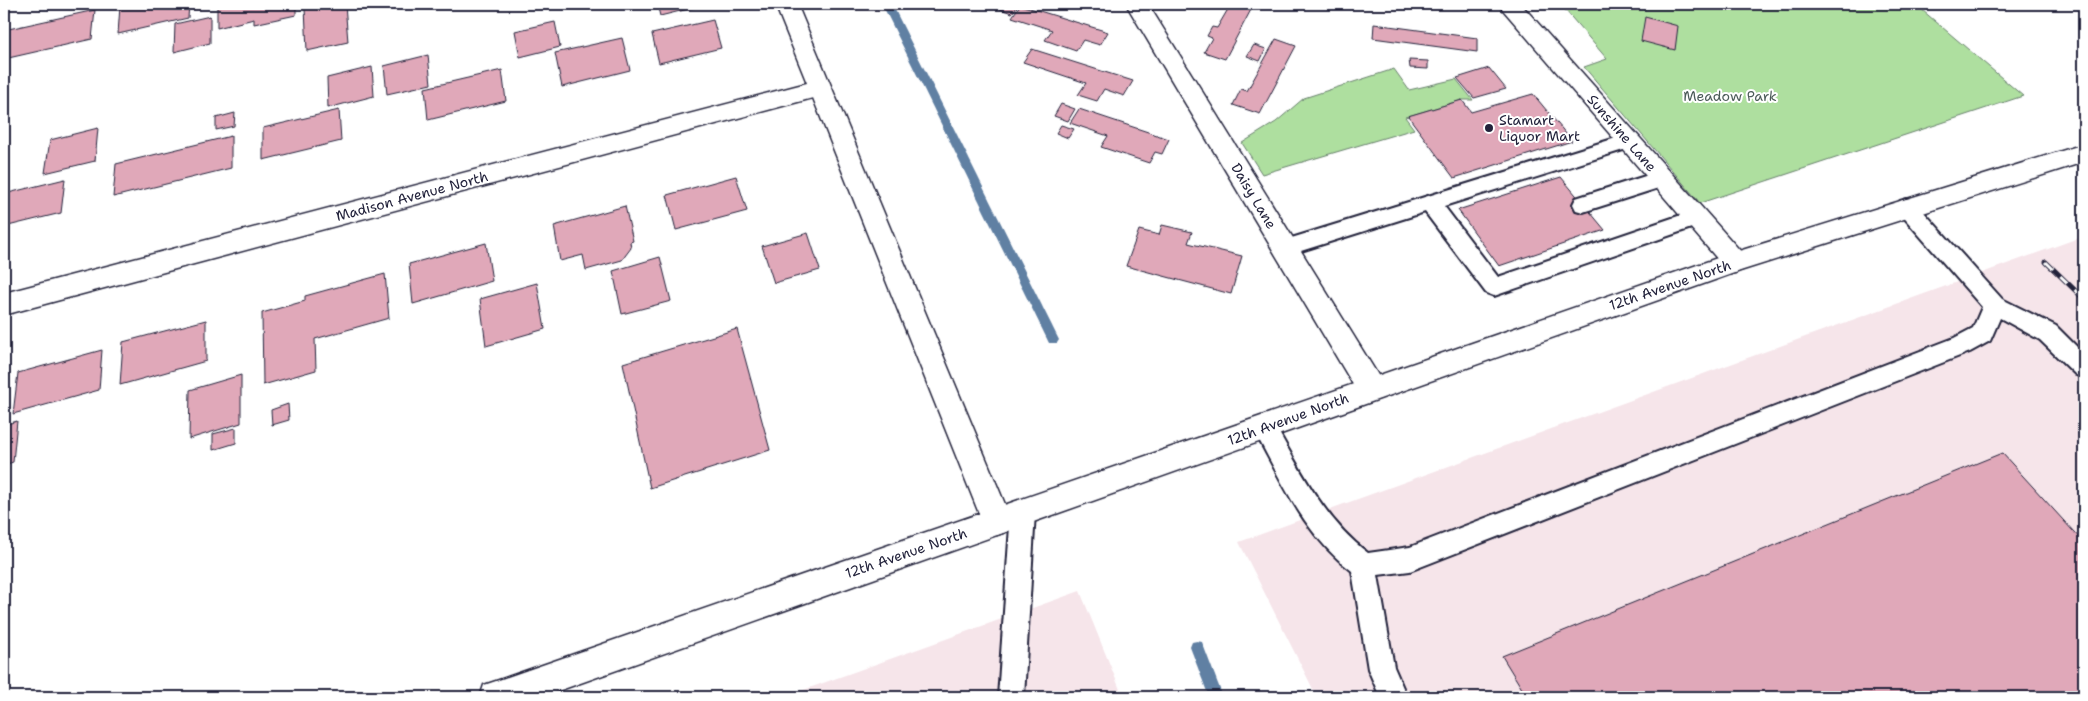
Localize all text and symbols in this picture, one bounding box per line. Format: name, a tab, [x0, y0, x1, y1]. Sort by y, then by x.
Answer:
park label: Meadow Park	[1683, 87, 1777, 105]
street label: Sunshine Lane	[1583, 91, 1661, 176]
place label: Stamart Liquor Mart	[1499, 111, 1580, 145]
marker: Stamart Liquor Mart	[1483, 122, 1495, 134]
street label: Daisy Lane	[1227, 160, 1281, 232]
street label: Madison Avenue North	[334, 167, 490, 225]
street label: 12th Avenue North	[1607, 256, 1733, 314]
street label: 12th Avenue North	[1225, 389, 1351, 449]
street label: 12th Avenue North	[843, 524, 969, 582]

